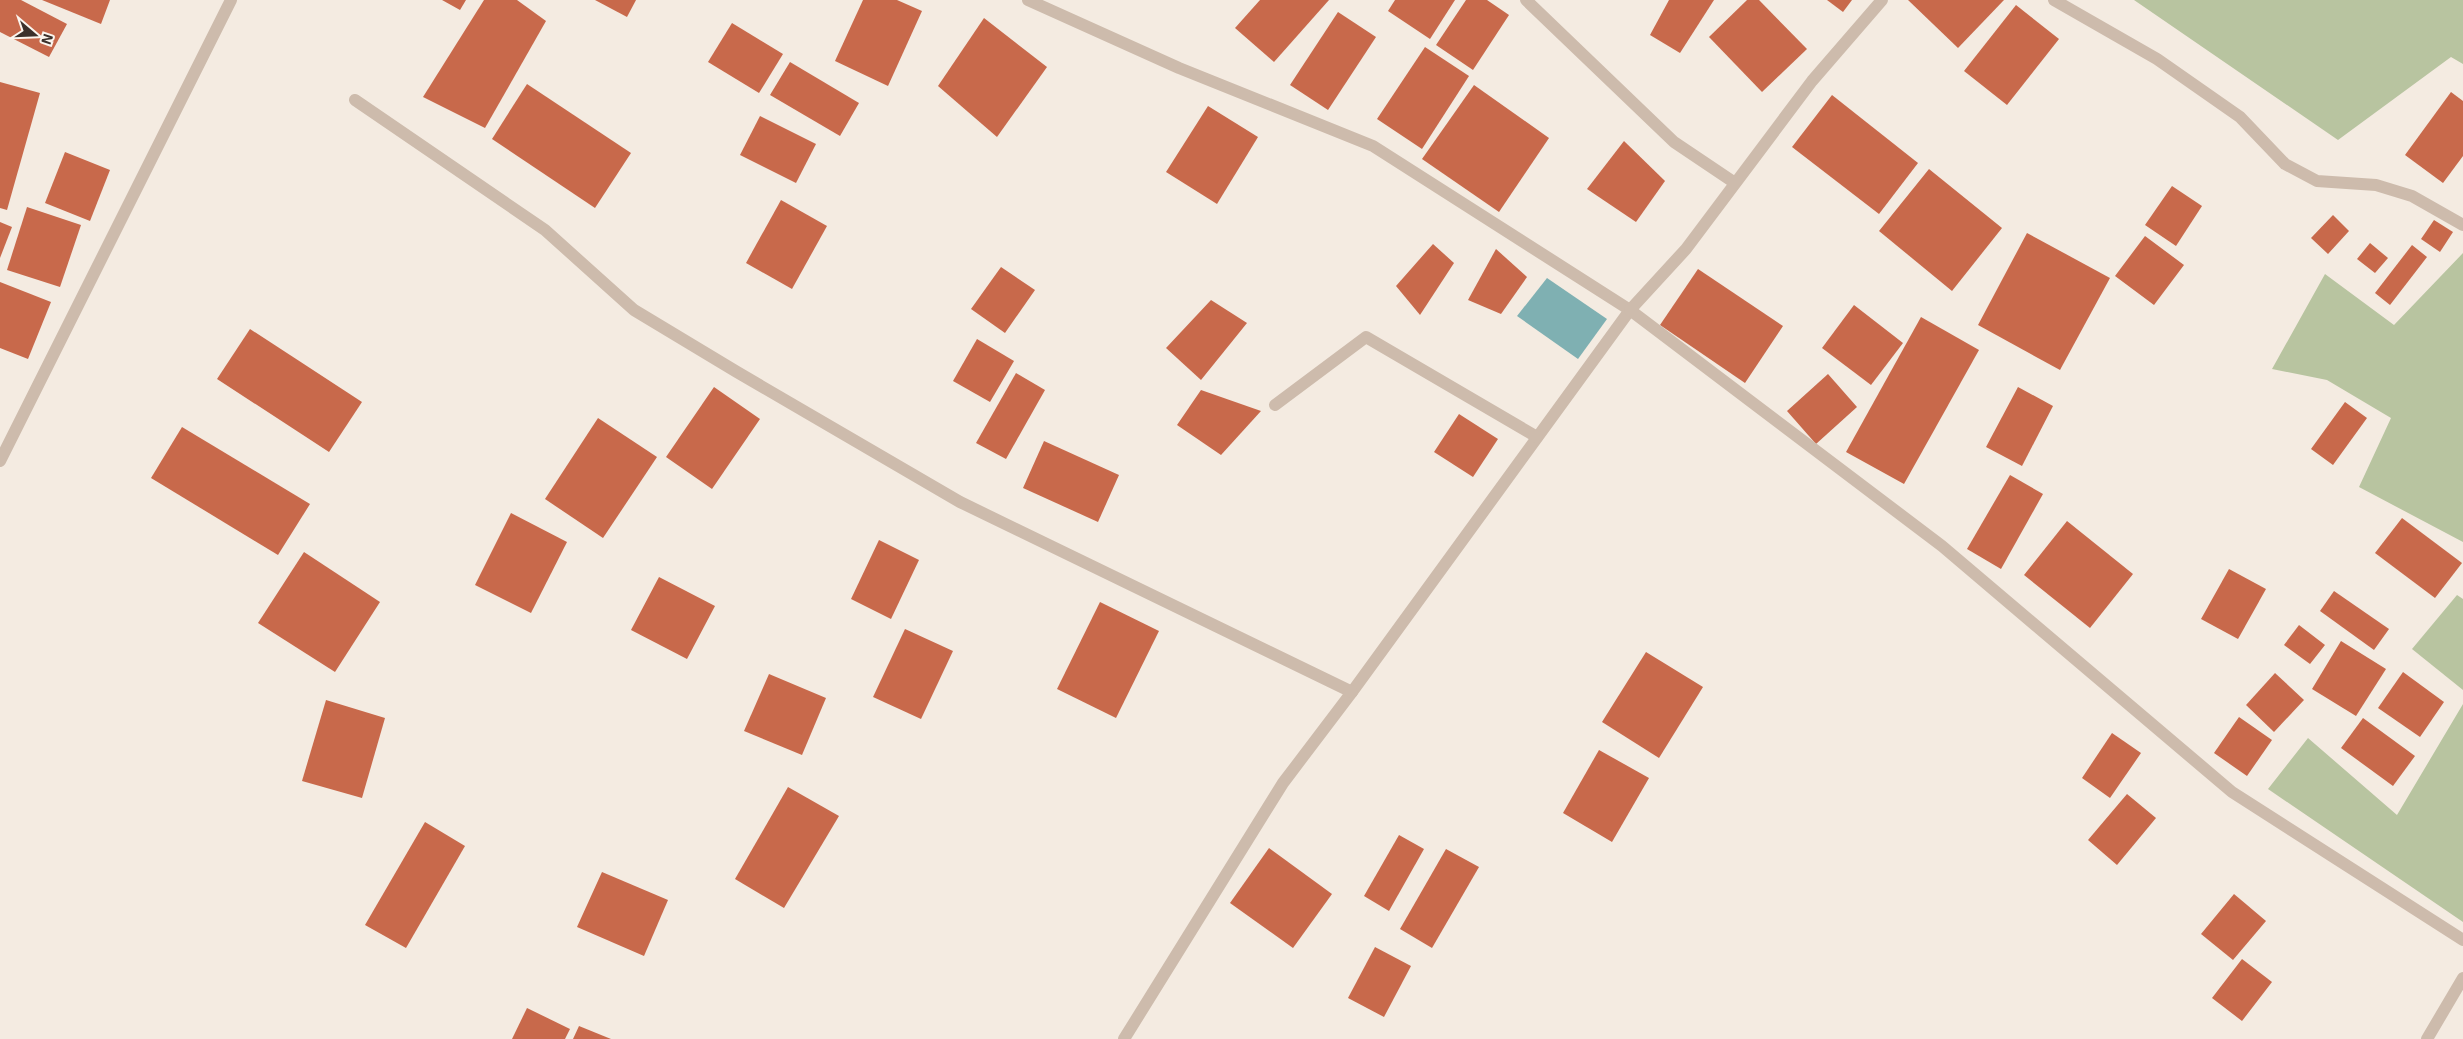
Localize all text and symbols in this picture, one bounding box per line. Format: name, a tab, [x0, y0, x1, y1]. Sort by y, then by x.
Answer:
north arrow	[10, 10, 60, 60]
text: N	[38, 32, 57, 47]

